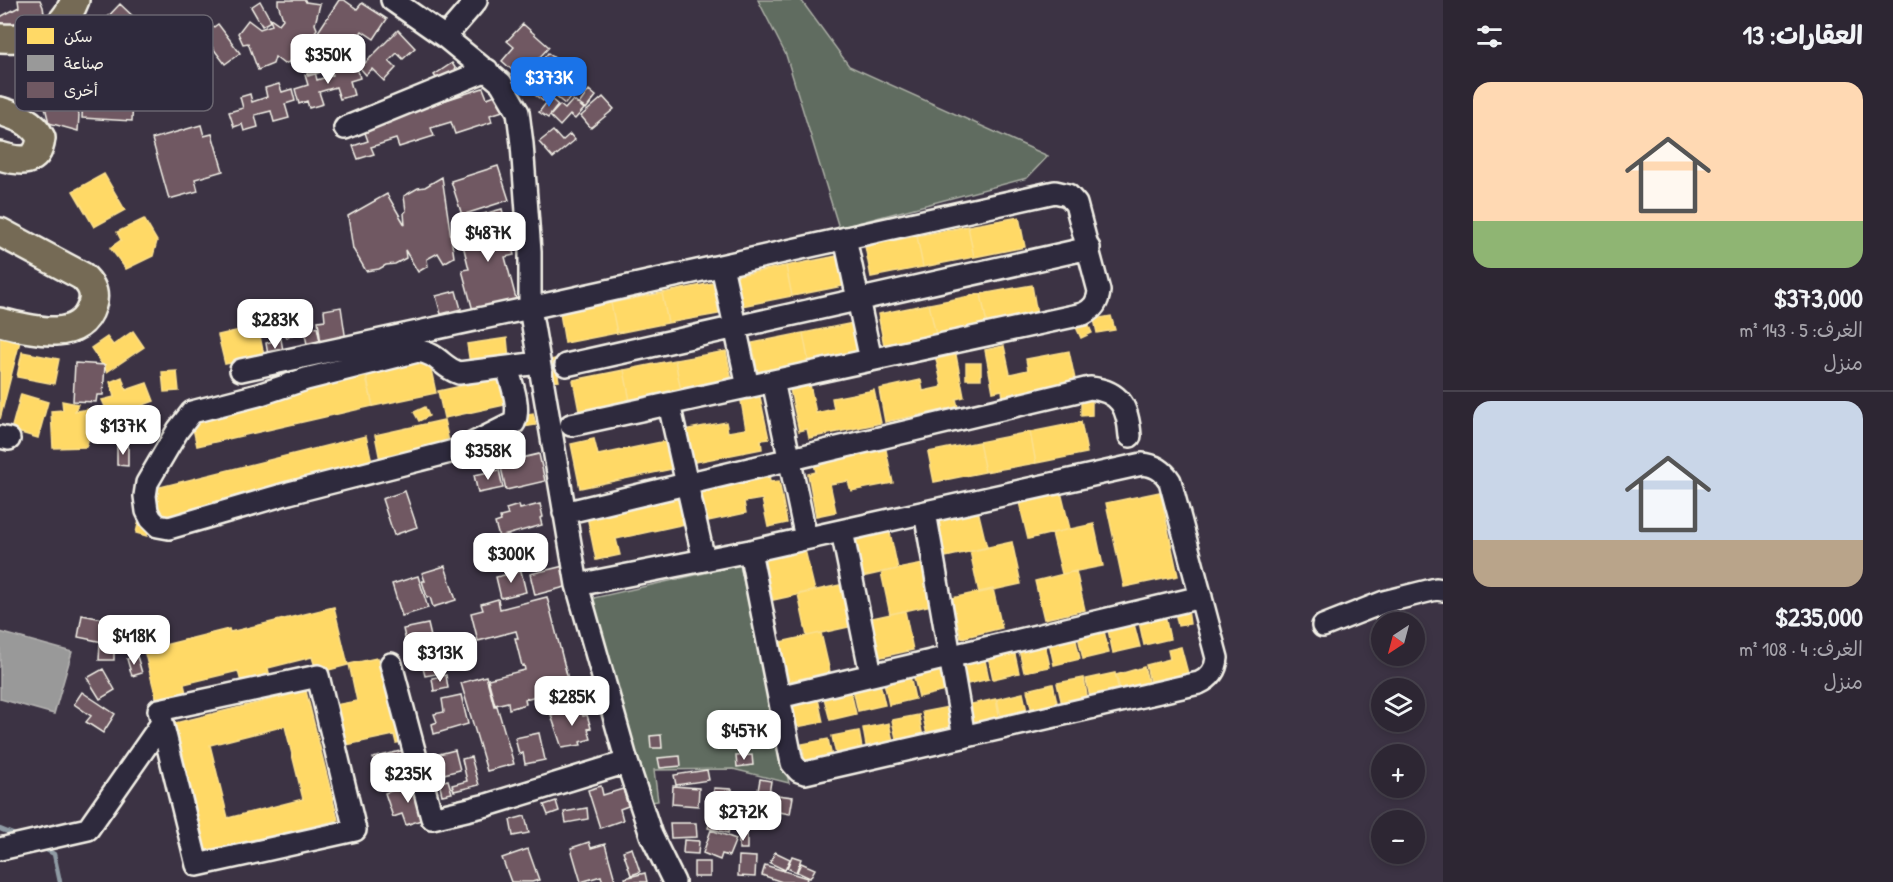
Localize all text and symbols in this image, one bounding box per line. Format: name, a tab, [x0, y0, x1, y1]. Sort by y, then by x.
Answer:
legend	[15, 15, 213, 111]
text: العقارات: 13	[1743, 17, 1863, 52]
icon: filters	[1473, 20, 1506, 53]
text: سكن	[64, 25, 93, 47]
pin: $350K	[286, 34, 370, 85]
text: $350K	[305, 40, 351, 67]
text: صناعة	[64, 52, 104, 74]
pin: $373K	[507, 57, 591, 108]
text: $373K	[525, 63, 573, 90]
text: أخرى	[64, 79, 98, 101]
icon: home	[1614, 121, 1722, 229]
pin: $487K	[446, 212, 530, 263]
text: $487K	[465, 218, 511, 245]
text: $373,000	[1773, 280, 1863, 315]
pin: $283K	[233, 299, 317, 350]
text: $283K	[251, 305, 299, 332]
text: الغرف: 5 · 143 m²	[1739, 316, 1863, 343]
text: منزل	[1824, 349, 1863, 376]
pin: $137K	[81, 405, 165, 456]
text: $137K	[100, 411, 146, 438]
pin: $358K	[446, 430, 530, 481]
text: $358K	[465, 436, 511, 463]
icon: home	[1614, 440, 1722, 548]
pin: $300K	[469, 533, 553, 584]
text: $300K	[487, 539, 535, 566]
text: $235,000	[1775, 599, 1863, 634]
north arrow	[1371, 612, 1425, 666]
map controls	[1371, 612, 1425, 864]
pin: $418K	[92, 615, 176, 666]
text: $418K	[112, 621, 156, 648]
pin: $313K	[398, 632, 482, 683]
text: الغرف: 4 · 108 m²	[1739, 635, 1863, 662]
text: $313K	[417, 638, 463, 665]
text: منزل	[1824, 668, 1863, 695]
pin: $285K	[530, 676, 614, 727]
button: layers	[1371, 678, 1425, 732]
text: $285K	[548, 682, 596, 709]
pin: $457K	[702, 710, 786, 761]
text: $457K	[721, 716, 767, 743]
button: +	[1371, 744, 1425, 798]
pin: $235K	[366, 753, 450, 804]
text: $235K	[384, 759, 432, 786]
pin: $272K	[701, 791, 785, 842]
text: $272K	[718, 797, 768, 824]
button: −	[1371, 810, 1425, 864]

